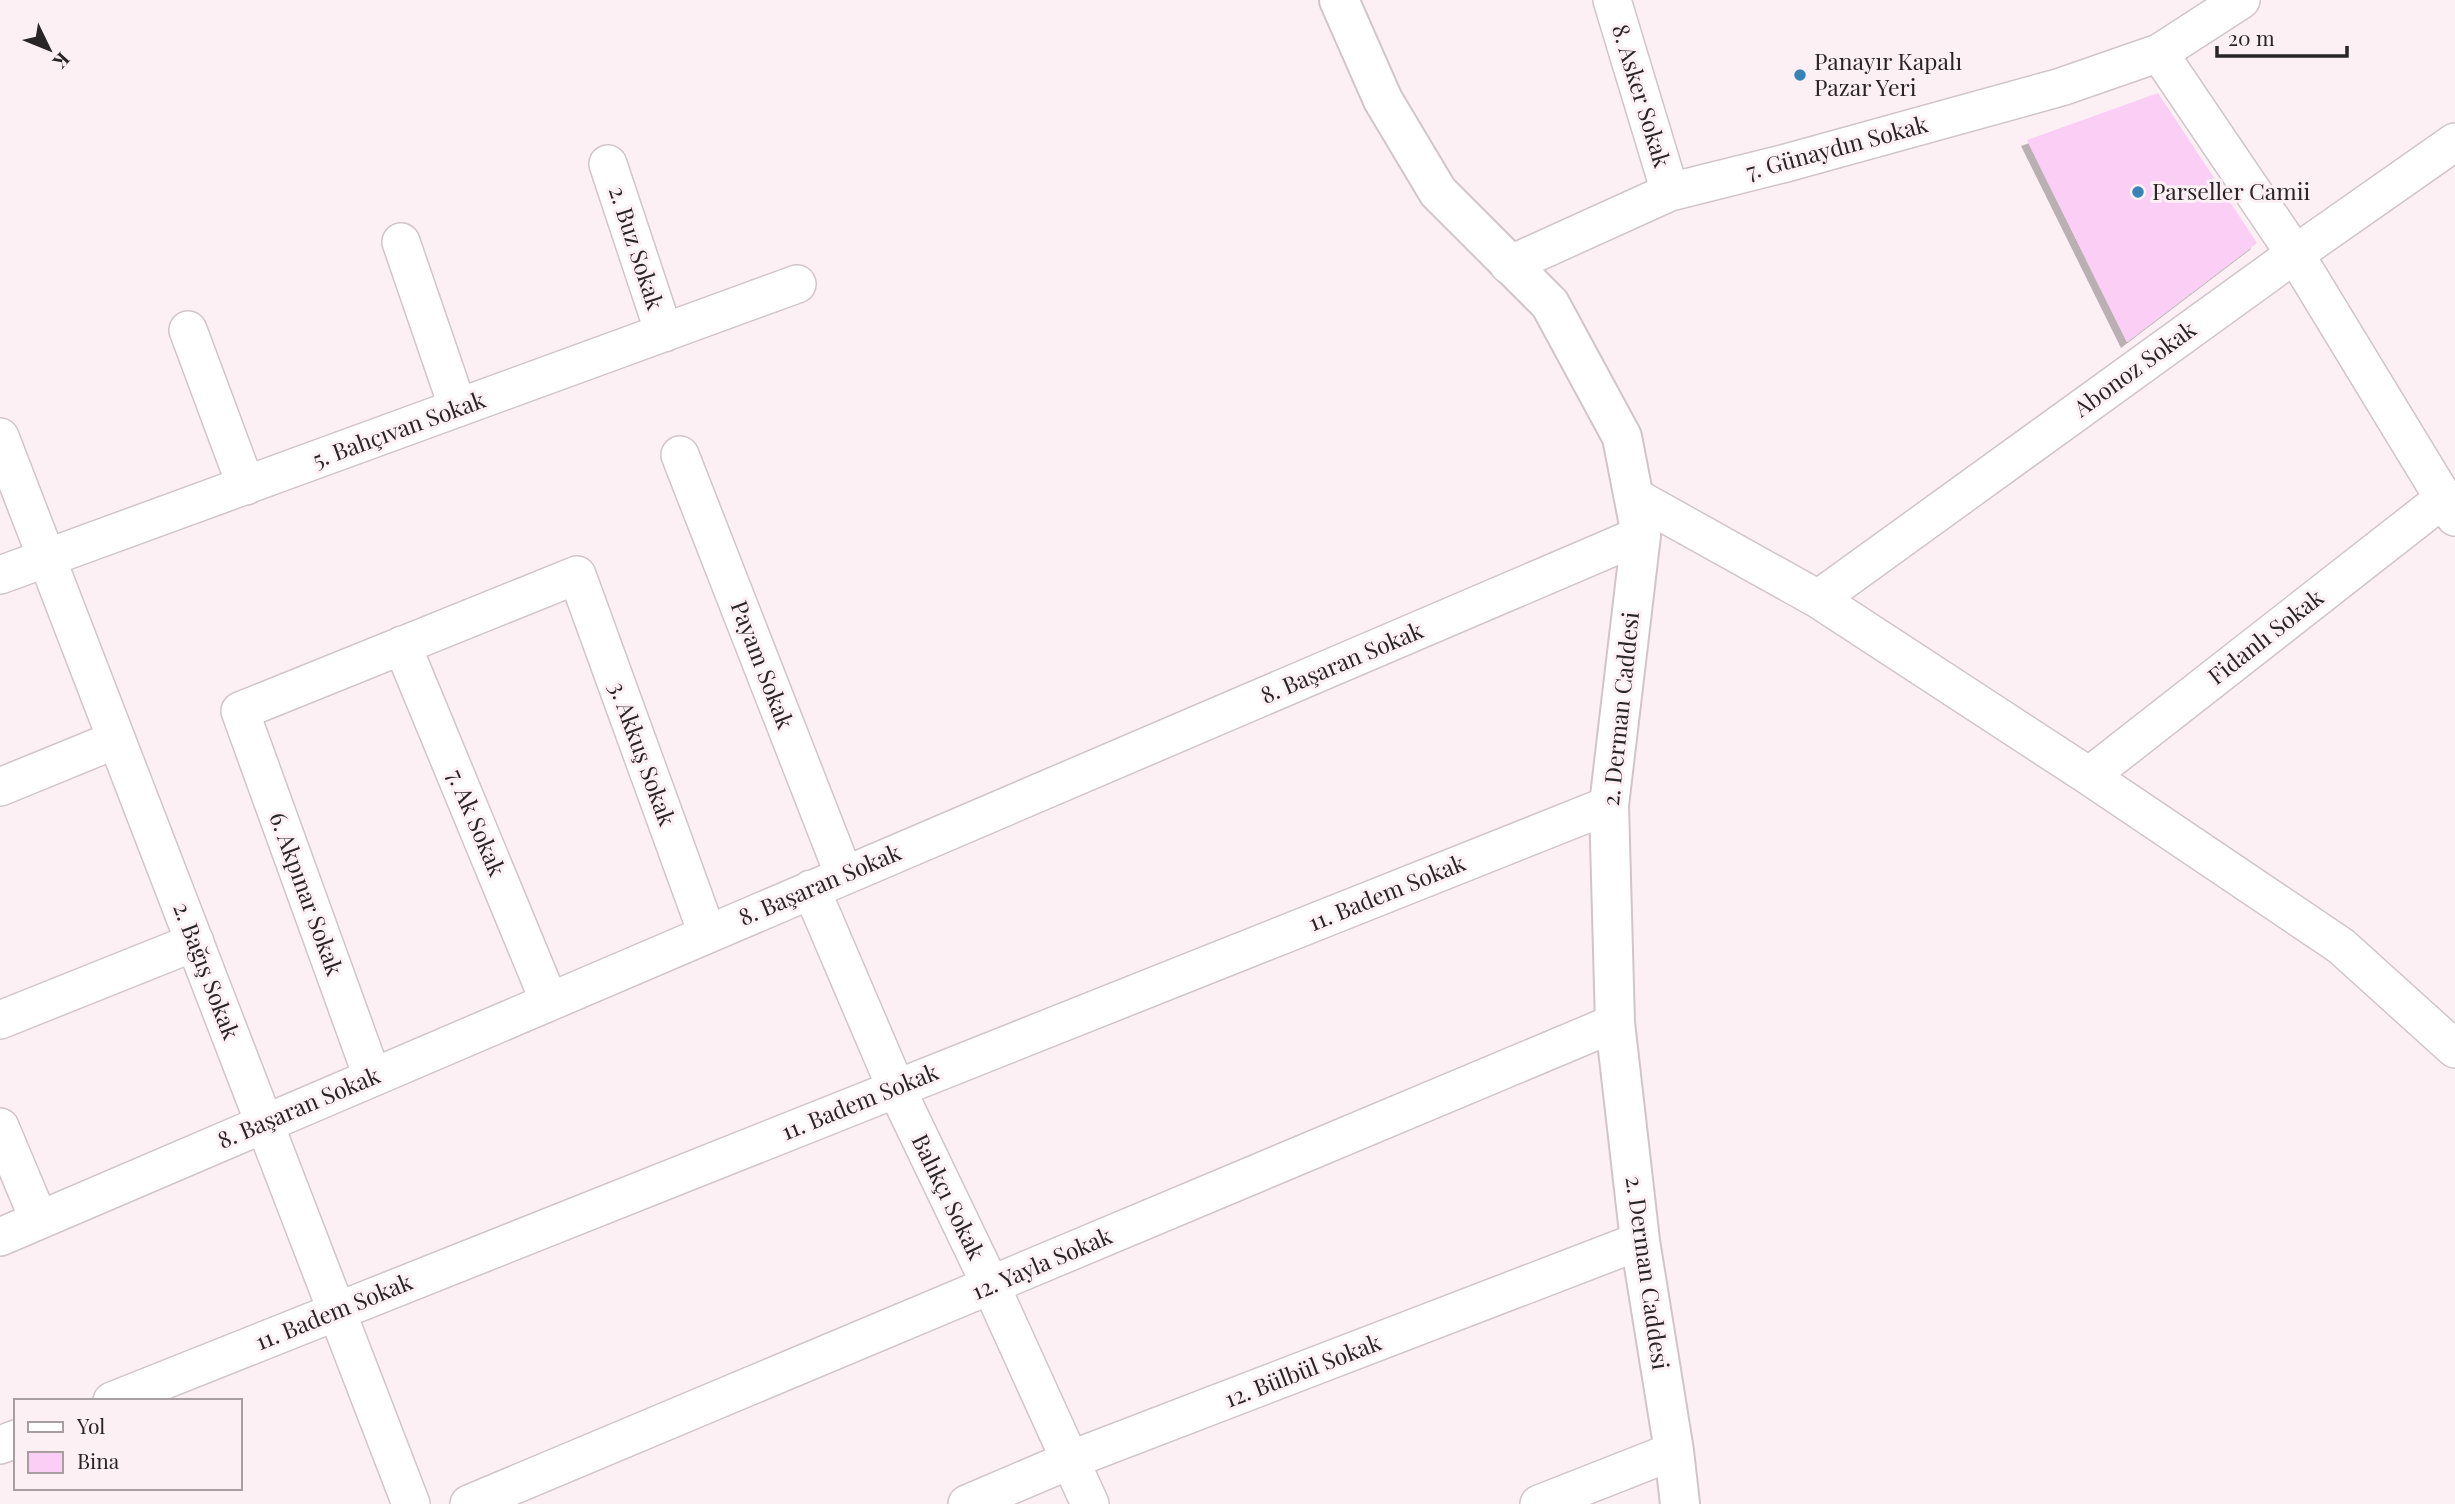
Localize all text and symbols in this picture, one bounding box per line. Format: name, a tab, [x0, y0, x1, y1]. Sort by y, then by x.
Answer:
north arrow	[14, 14, 84, 84]
scale bar	[2217, 14, 2346, 58]
street label: 8. Asker Sokak	[1606, 20, 1679, 171]
text: 20 m	[2228, 23, 2275, 51]
place label: Panayır Kapalı Pazar Yeri	[1814, 45, 1963, 102]
text: K	[48, 47, 76, 75]
marker: Panayır Kapalı Pazar Yeri	[1792, 67, 1808, 83]
street label: 7. Günaydın Sokak	[1742, 107, 1931, 186]
place label: Parseller Camii	[2152, 175, 2310, 206]
street label: 2. Buz Sokak	[603, 182, 672, 314]
marker: Parseller Camii	[2130, 184, 2146, 200]
street label: Abonoz Sokak	[2066, 313, 2202, 423]
street label: 5. Bahçıvan Sokak	[308, 383, 489, 474]
street label: Fidanlı Sokak	[2201, 581, 2330, 691]
street label: Payam Sokak	[725, 596, 802, 733]
street label: 2. Derman Caddesi	[1594, 610, 1645, 807]
street label: 8. Başaran Sokak	[1256, 613, 1428, 710]
street label: 3. Akkuş Sokak	[603, 677, 684, 830]
street label: 7. Ak Sokak	[441, 764, 514, 881]
street label: 6. Akpınar Sokak	[263, 807, 351, 980]
street label: 8. Başaran Sokak	[734, 835, 906, 932]
street label: 11. Badem Sokak	[1303, 846, 1470, 937]
street label: 2. Bağış Sokak	[167, 897, 248, 1044]
street label: 11. Badem Sokak	[776, 1055, 943, 1146]
street label: 8. Başaran Sokak	[213, 1058, 385, 1155]
street label: Balıkçı Sokak	[906, 1128, 993, 1265]
street label: 2. Derman Caddesi	[1620, 1174, 1677, 1372]
street label: 12. Yayla Sokak	[967, 1219, 1117, 1306]
street label: 11. Badem Sokak	[250, 1265, 417, 1356]
street label: 12. Bülbül Sokak	[1220, 1325, 1385, 1414]
legend	[14, 1399, 242, 1490]
text: Yol	[76, 1411, 105, 1439]
text: Bina	[77, 1446, 120, 1474]

